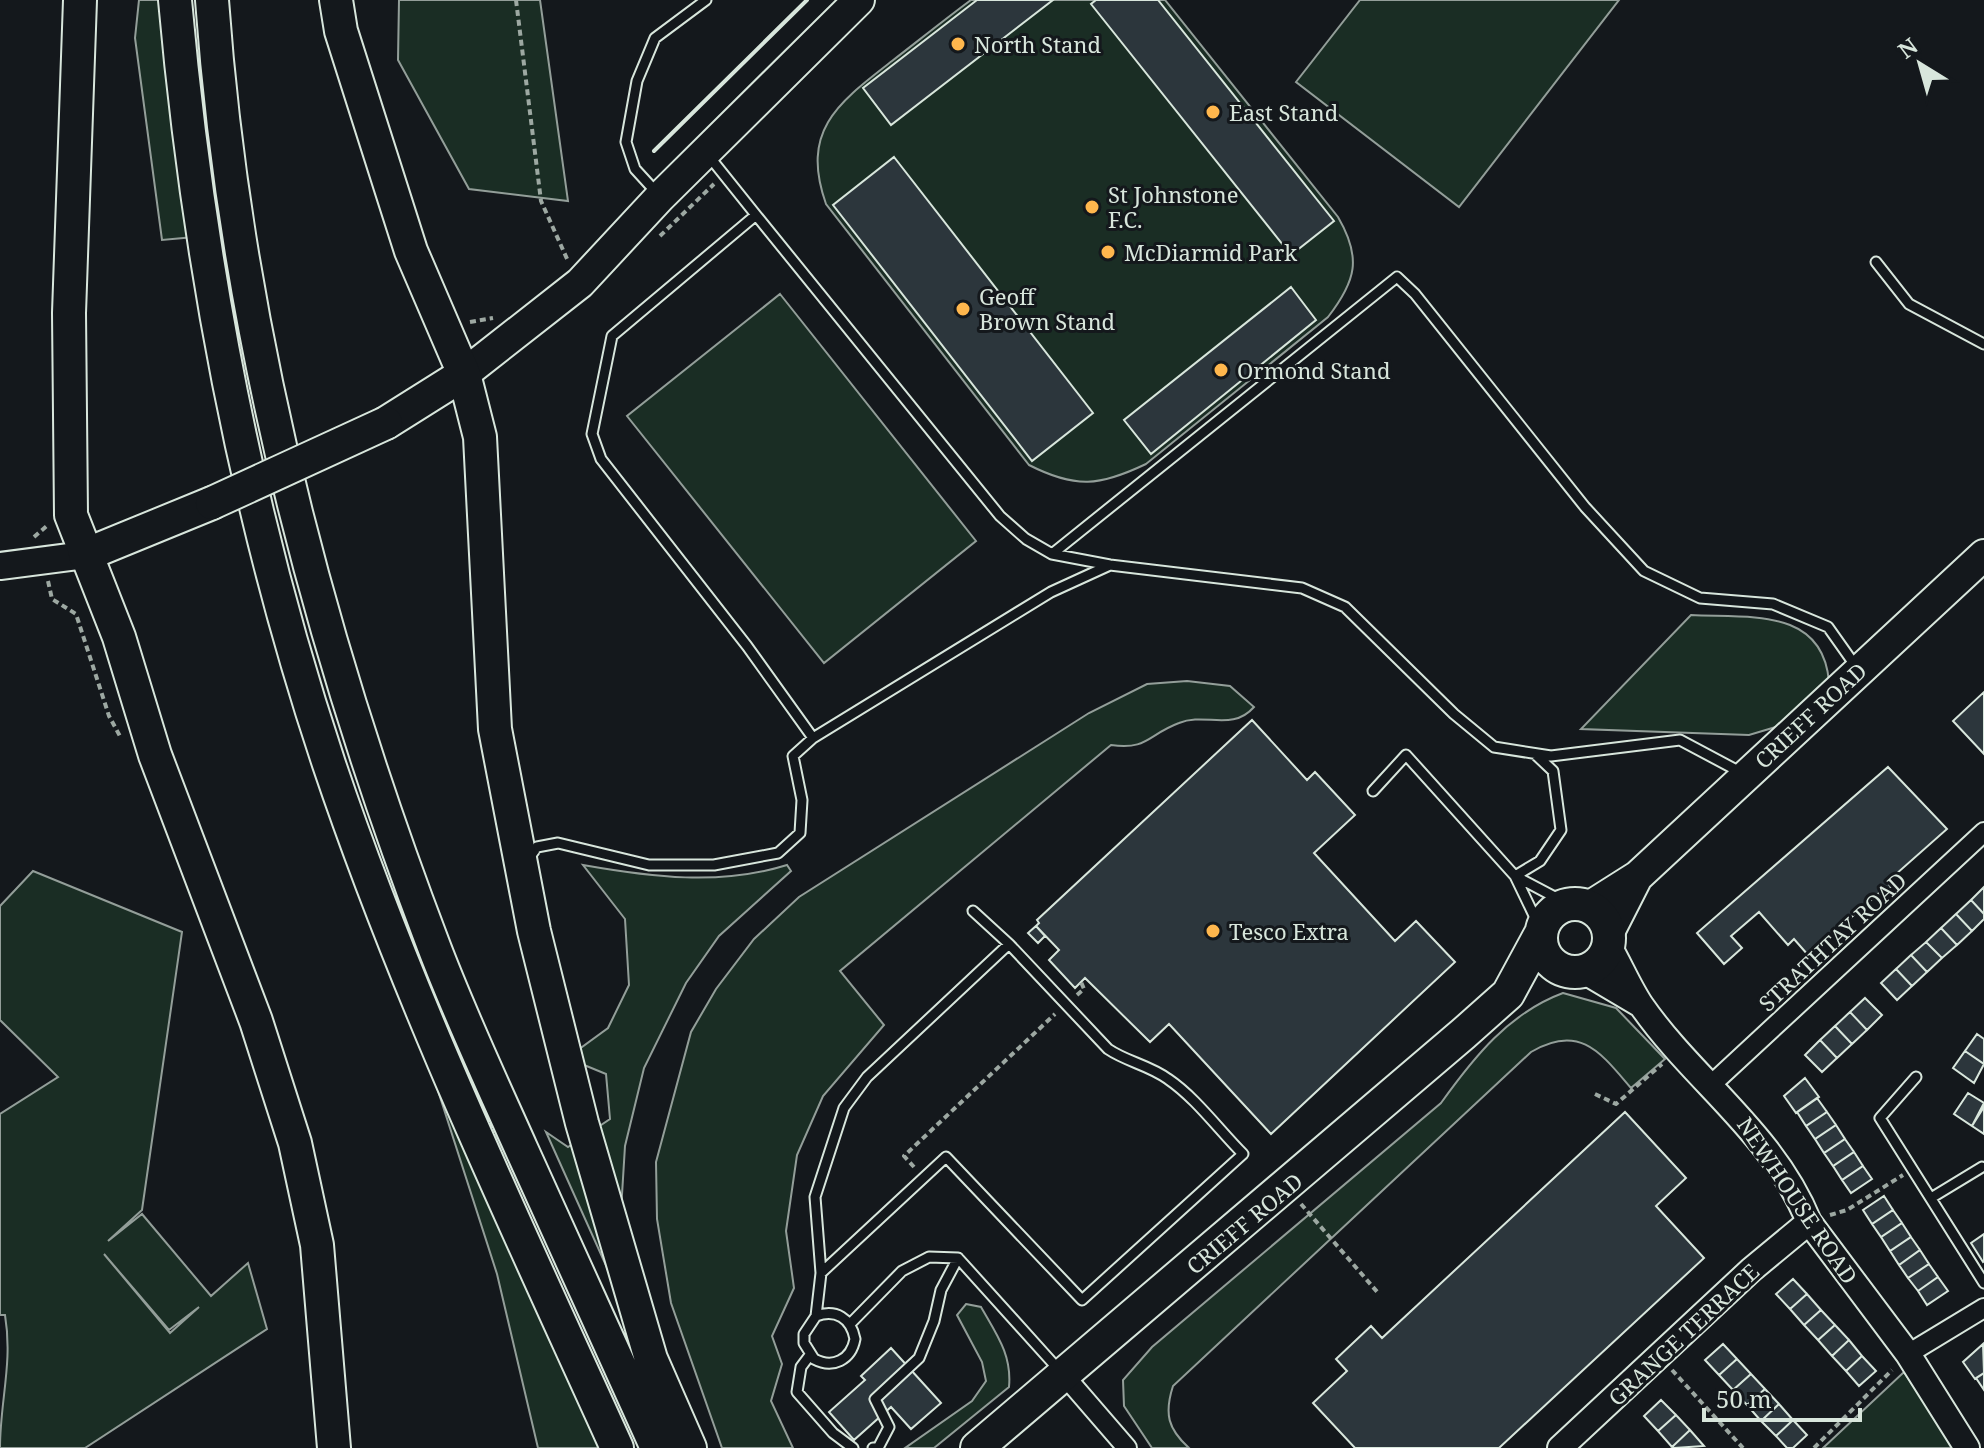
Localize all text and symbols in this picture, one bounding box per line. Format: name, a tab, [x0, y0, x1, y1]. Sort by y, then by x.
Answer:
north arrow	[1880, 24, 1960, 104]
place label: North Stand	[974, 29, 1102, 59]
text: N	[1891, 30, 1923, 64]
marker: North Stand	[949, 35, 967, 53]
place label: East Stand	[1229, 97, 1339, 127]
marker: East Stand	[1204, 103, 1222, 121]
place label: St Johnstone F.C.	[1108, 179, 1238, 234]
marker: St Johnstone F.C.	[1083, 198, 1101, 216]
place label: McDiarmid Park	[1124, 237, 1297, 267]
marker: McDiarmid Park	[1099, 243, 1117, 261]
place label: Geoff Brown Stand	[979, 281, 1116, 336]
marker: Geoff Brown Stand	[954, 300, 972, 318]
place label: Ormond Stand	[1237, 355, 1391, 385]
marker: Ormond Stand	[1212, 361, 1230, 379]
street label: CRIEFF ROAD	[1748, 655, 1872, 775]
street label: STRATHTAY ROAD	[1752, 865, 1912, 1017]
place label: Tesco Extra	[1229, 916, 1349, 946]
marker: Tesco Extra	[1204, 922, 1222, 940]
street label: NEWHOUSE ROAD	[1731, 1111, 1865, 1289]
street label: CRIEFF ROAD	[1180, 1166, 1308, 1280]
street label: GRANGE TERRACE	[1601, 1256, 1765, 1412]
scale bar	[1704, 1372, 1860, 1422]
text: 50 m	[1716, 1382, 1772, 1415]

